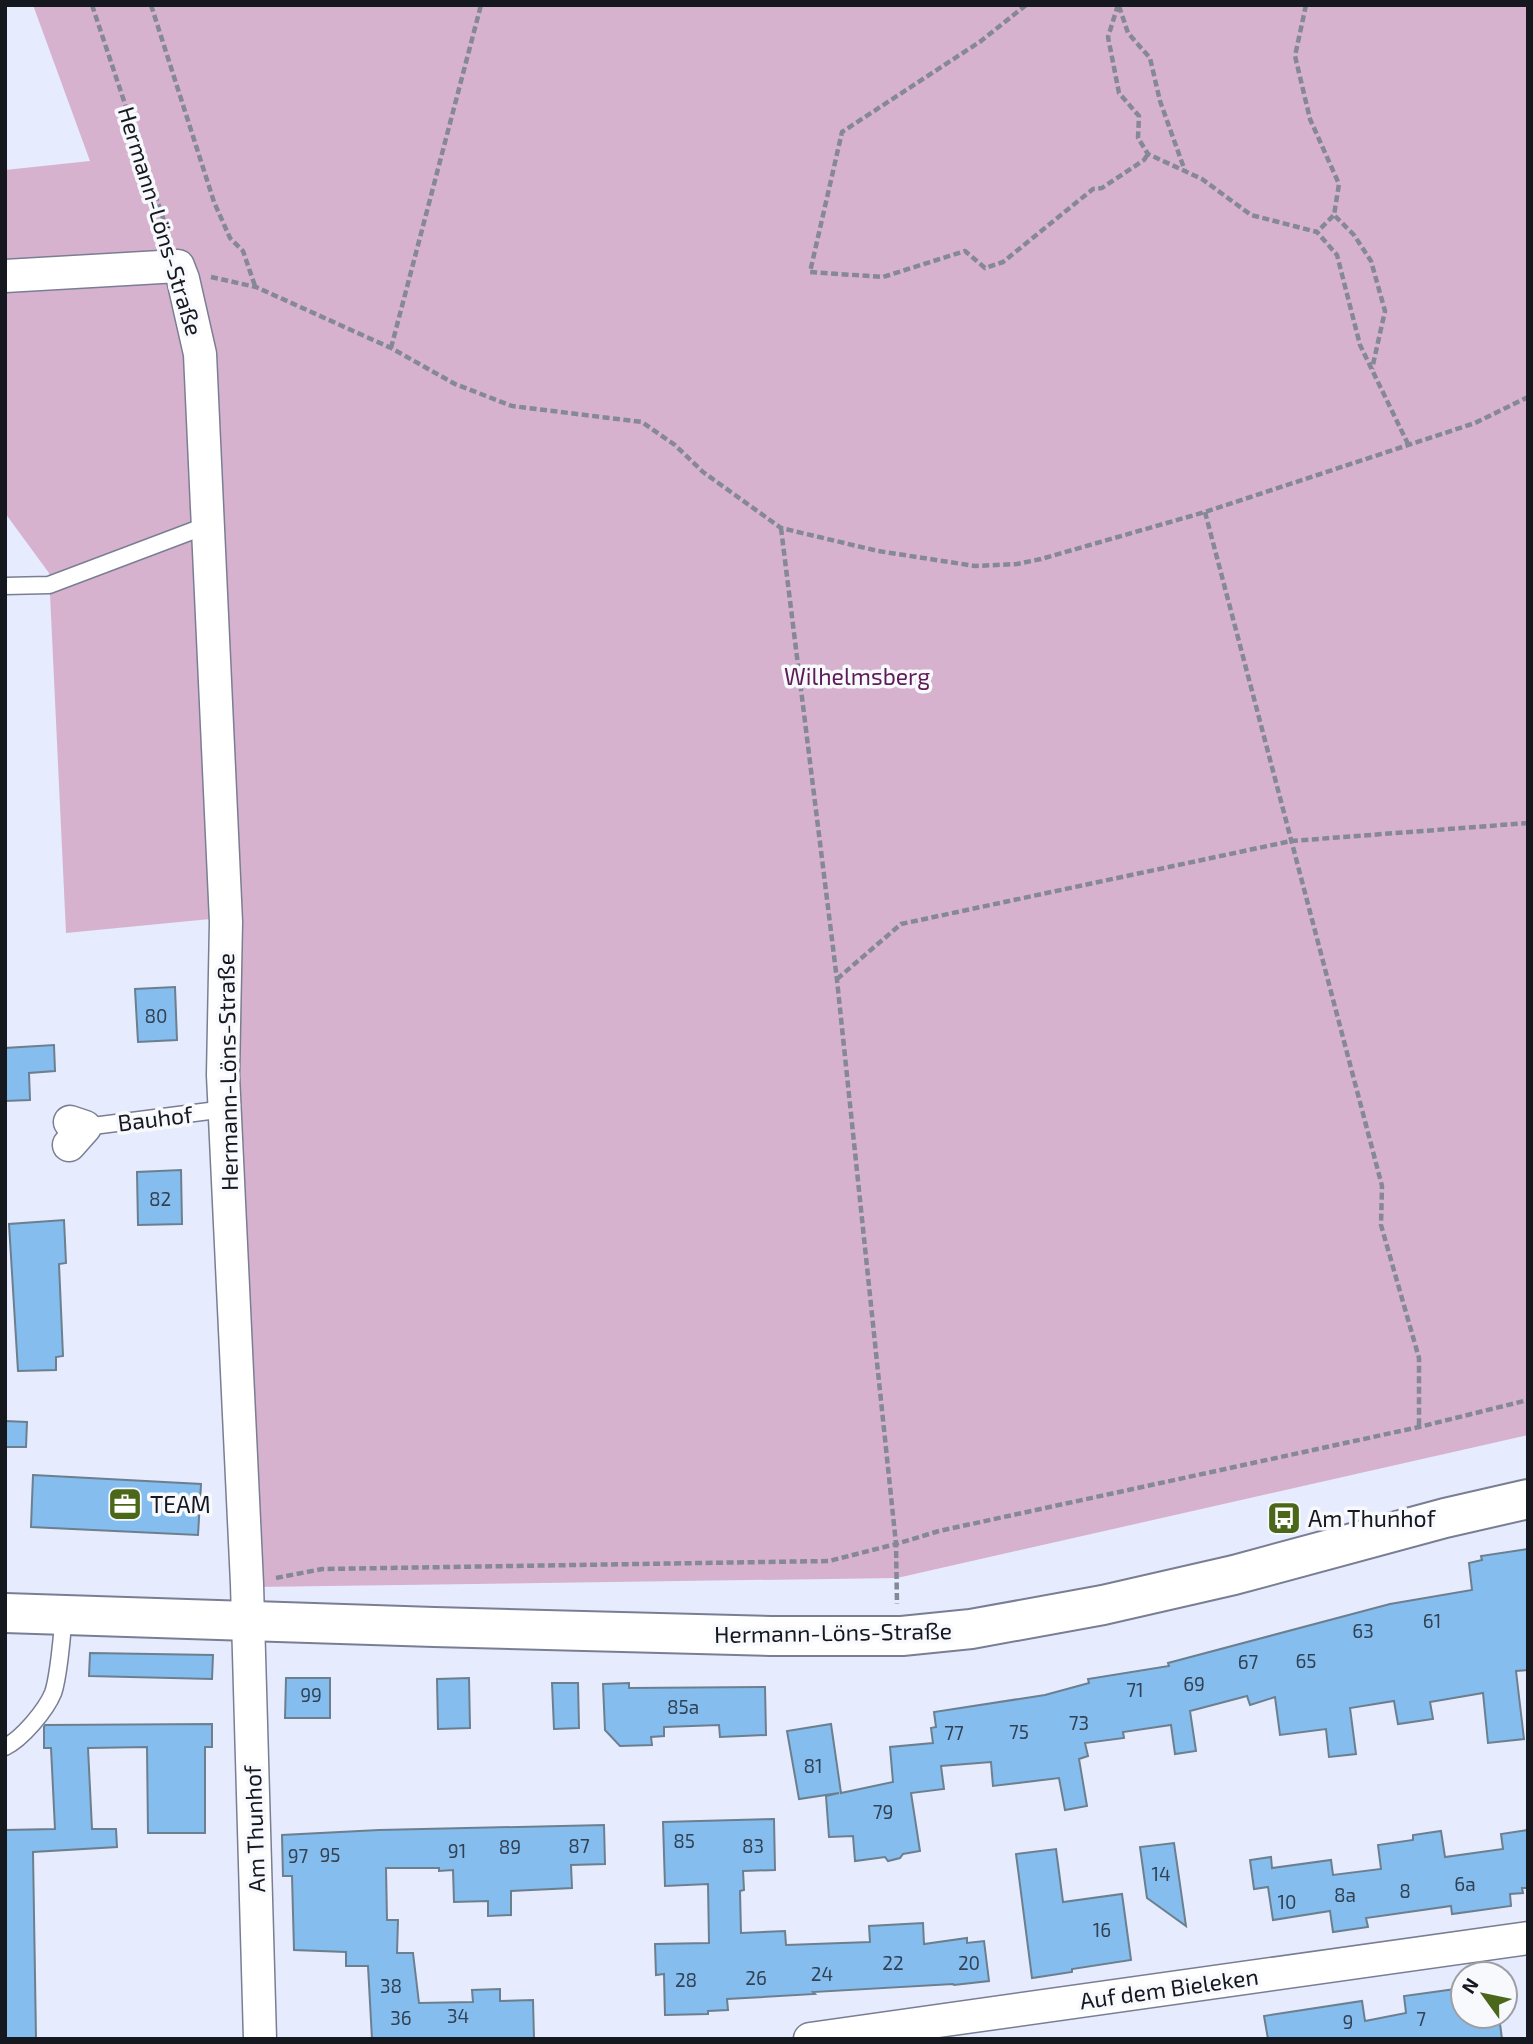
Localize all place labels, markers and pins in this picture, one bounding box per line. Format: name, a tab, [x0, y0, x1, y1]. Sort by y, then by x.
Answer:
office icon: TEAM	[106, 1485, 144, 1523]
place label: TEAM	[150, 1490, 211, 1518]
bus stop icon: Am Thunhof	[1265, 1499, 1303, 1537]
place label: Am Thunhof	[1308, 1504, 1437, 1532]

